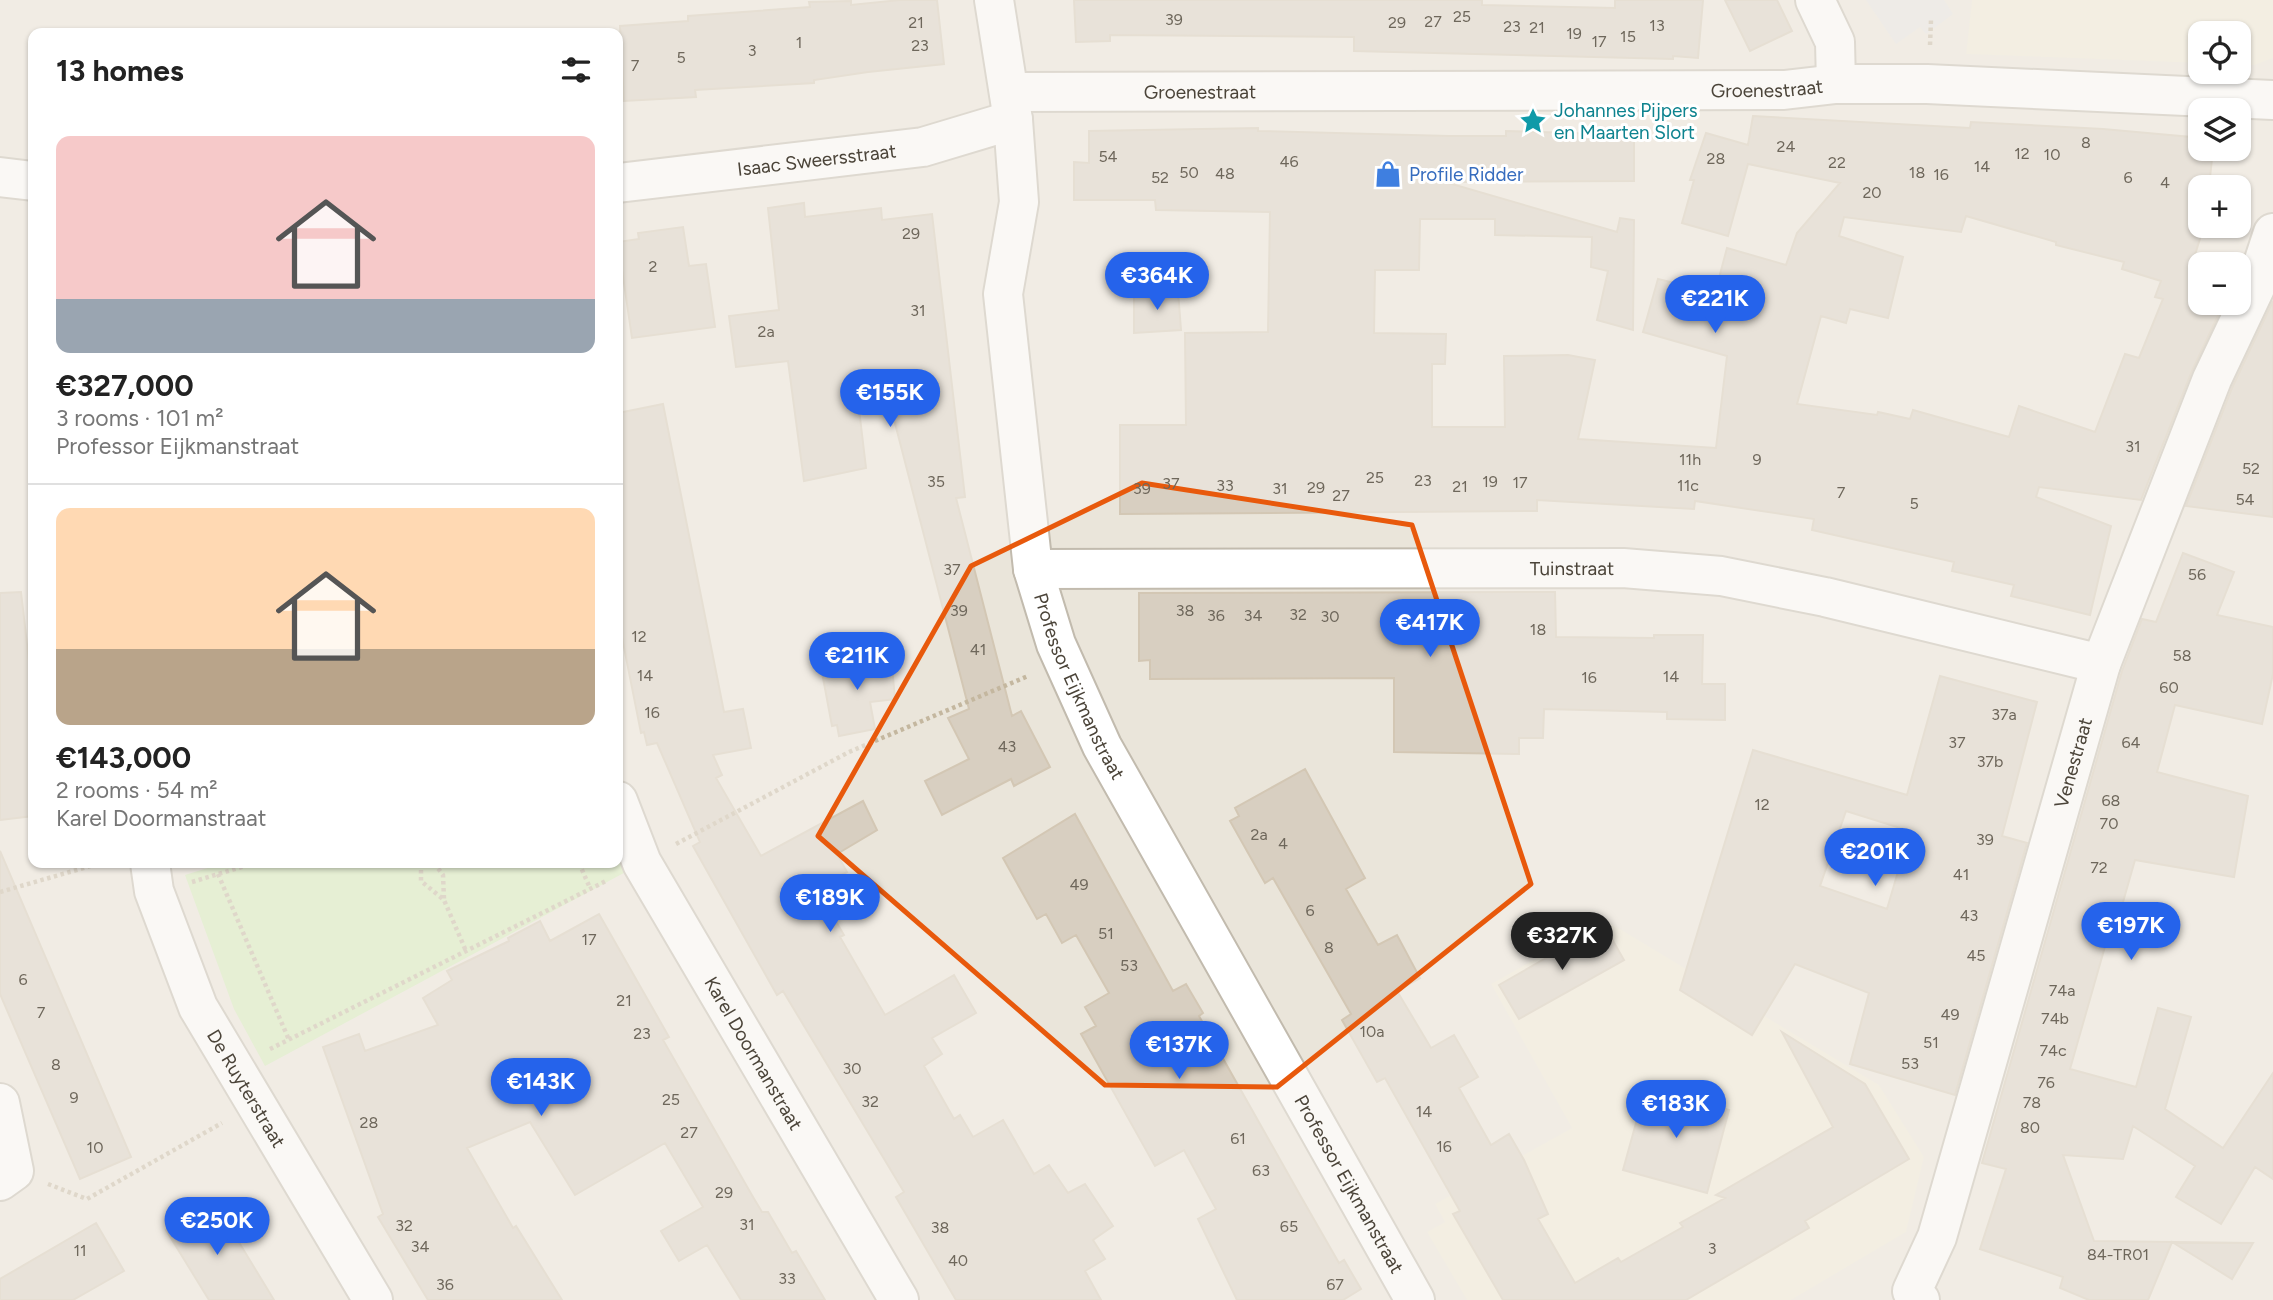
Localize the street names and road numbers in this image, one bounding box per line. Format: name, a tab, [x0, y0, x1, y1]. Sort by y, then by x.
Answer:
street label: Groenestraat	[1711, 74, 1824, 102]
street label: Groenestraat	[1144, 80, 1256, 103]
street label: Isaac Sweersstraat	[736, 139, 897, 180]
street label: Tuinstraat	[1530, 557, 1614, 580]
street label: Professor Eijkmanstraat	[1030, 590, 1130, 783]
street label: Venestraat	[2049, 715, 2097, 810]
street label: Karel Doormanstraat	[700, 972, 808, 1134]
street label: De Ruyterstraat	[202, 1025, 291, 1152]
street label: Professor Eijkmanstraat	[1290, 1091, 1409, 1277]

